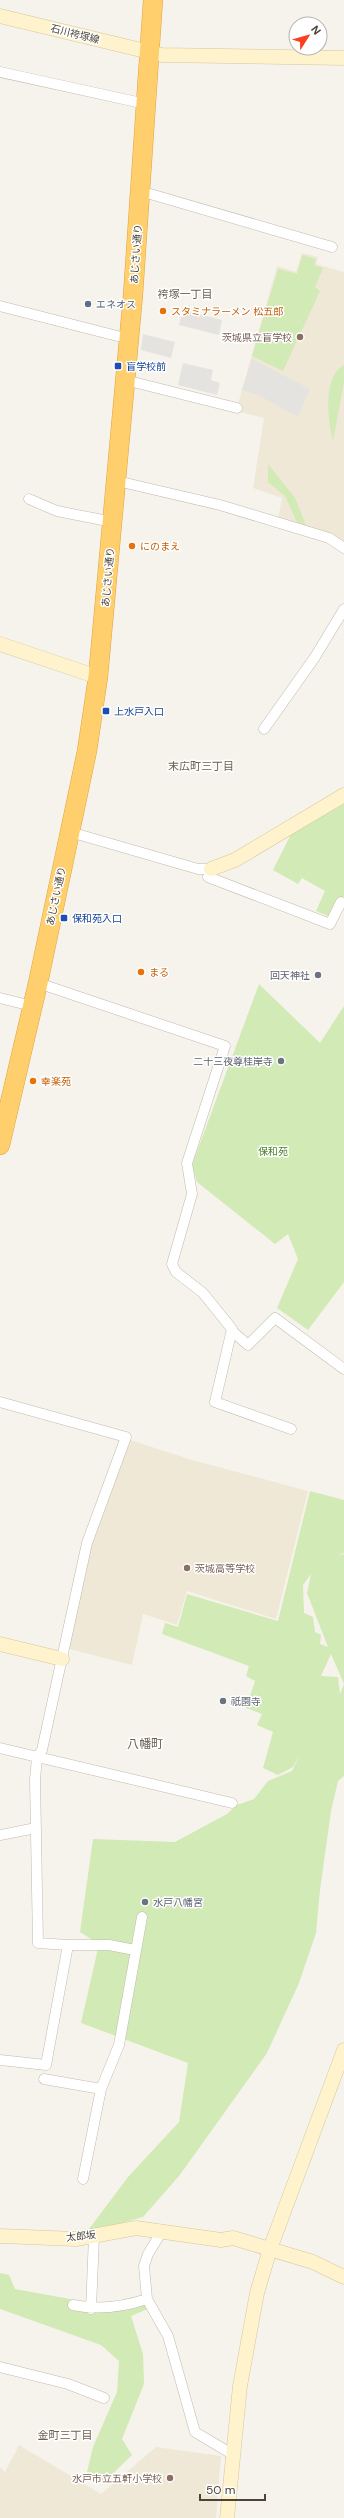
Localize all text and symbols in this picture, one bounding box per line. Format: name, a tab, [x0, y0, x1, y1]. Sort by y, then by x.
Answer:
north arrow	[288, 16, 328, 56]
street label: 石川袴塚線	[49, 22, 101, 46]
text: N	[308, 23, 324, 37]
street label: あじさい通り	[127, 224, 145, 284]
district label: 袴塚一丁目	[158, 287, 213, 301]
place label: エネオス	[96, 298, 136, 311]
marker: エネオス	[83, 299, 93, 309]
place label: スタミナラーメン 松五郎	[171, 305, 283, 318]
marker: スタミナラーメン 松五郎	[158, 306, 168, 316]
place label: 茨城県立盲学校	[222, 331, 292, 344]
marker: 茨城県立盲学校	[295, 332, 305, 342]
place label: 盲学校前	[126, 360, 166, 373]
marker: 盲学校前	[113, 361, 123, 371]
place label: にのまえ	[140, 540, 180, 553]
marker: にのまえ	[127, 541, 137, 551]
street label: あじさい通り	[99, 547, 117, 607]
place label: 上水戸入口	[114, 705, 164, 718]
marker: 上水戸入口	[101, 706, 111, 716]
district label: 末広町三丁目	[168, 759, 234, 773]
street label: あじさい通り	[43, 865, 69, 927]
place label: 保和苑入口	[72, 912, 122, 925]
marker: 保和苑入口	[59, 913, 69, 923]
place label: まる	[149, 966, 169, 979]
marker: まる	[136, 967, 146, 977]
place label: 回天神社	[270, 969, 310, 982]
marker: 回天神社	[313, 970, 323, 980]
place label: 二十三夜尊桂岸寺	[193, 1055, 273, 1068]
marker: 二十三夜尊桂岸寺	[276, 1056, 286, 1066]
place label: 幸楽苑	[41, 1075, 71, 1088]
marker: 幸楽苑	[28, 1076, 38, 1086]
park label: 保和苑	[258, 1145, 288, 1158]
place label: 茨城高等学校	[195, 1562, 255, 1575]
marker: 茨城高等学校	[182, 1563, 192, 1573]
place label: 祇園寺	[231, 1695, 261, 1708]
marker: 祇園寺	[218, 1696, 228, 1706]
district label: 八幡町	[127, 1736, 163, 1752]
place label: 水戸八幡宮	[153, 1896, 203, 1909]
marker: 水戸八幡宮	[140, 1897, 150, 1907]
street label: 太郎坂	[65, 2228, 97, 2244]
district label: 金町三丁目	[38, 2428, 93, 2442]
place label: 水戸市立五軒小学校	[72, 2472, 162, 2485]
marker: 水戸市立五軒小学校	[165, 2473, 175, 2483]
scale bar	[200, 2476, 265, 2502]
text: 50 m	[206, 2482, 235, 2498]

